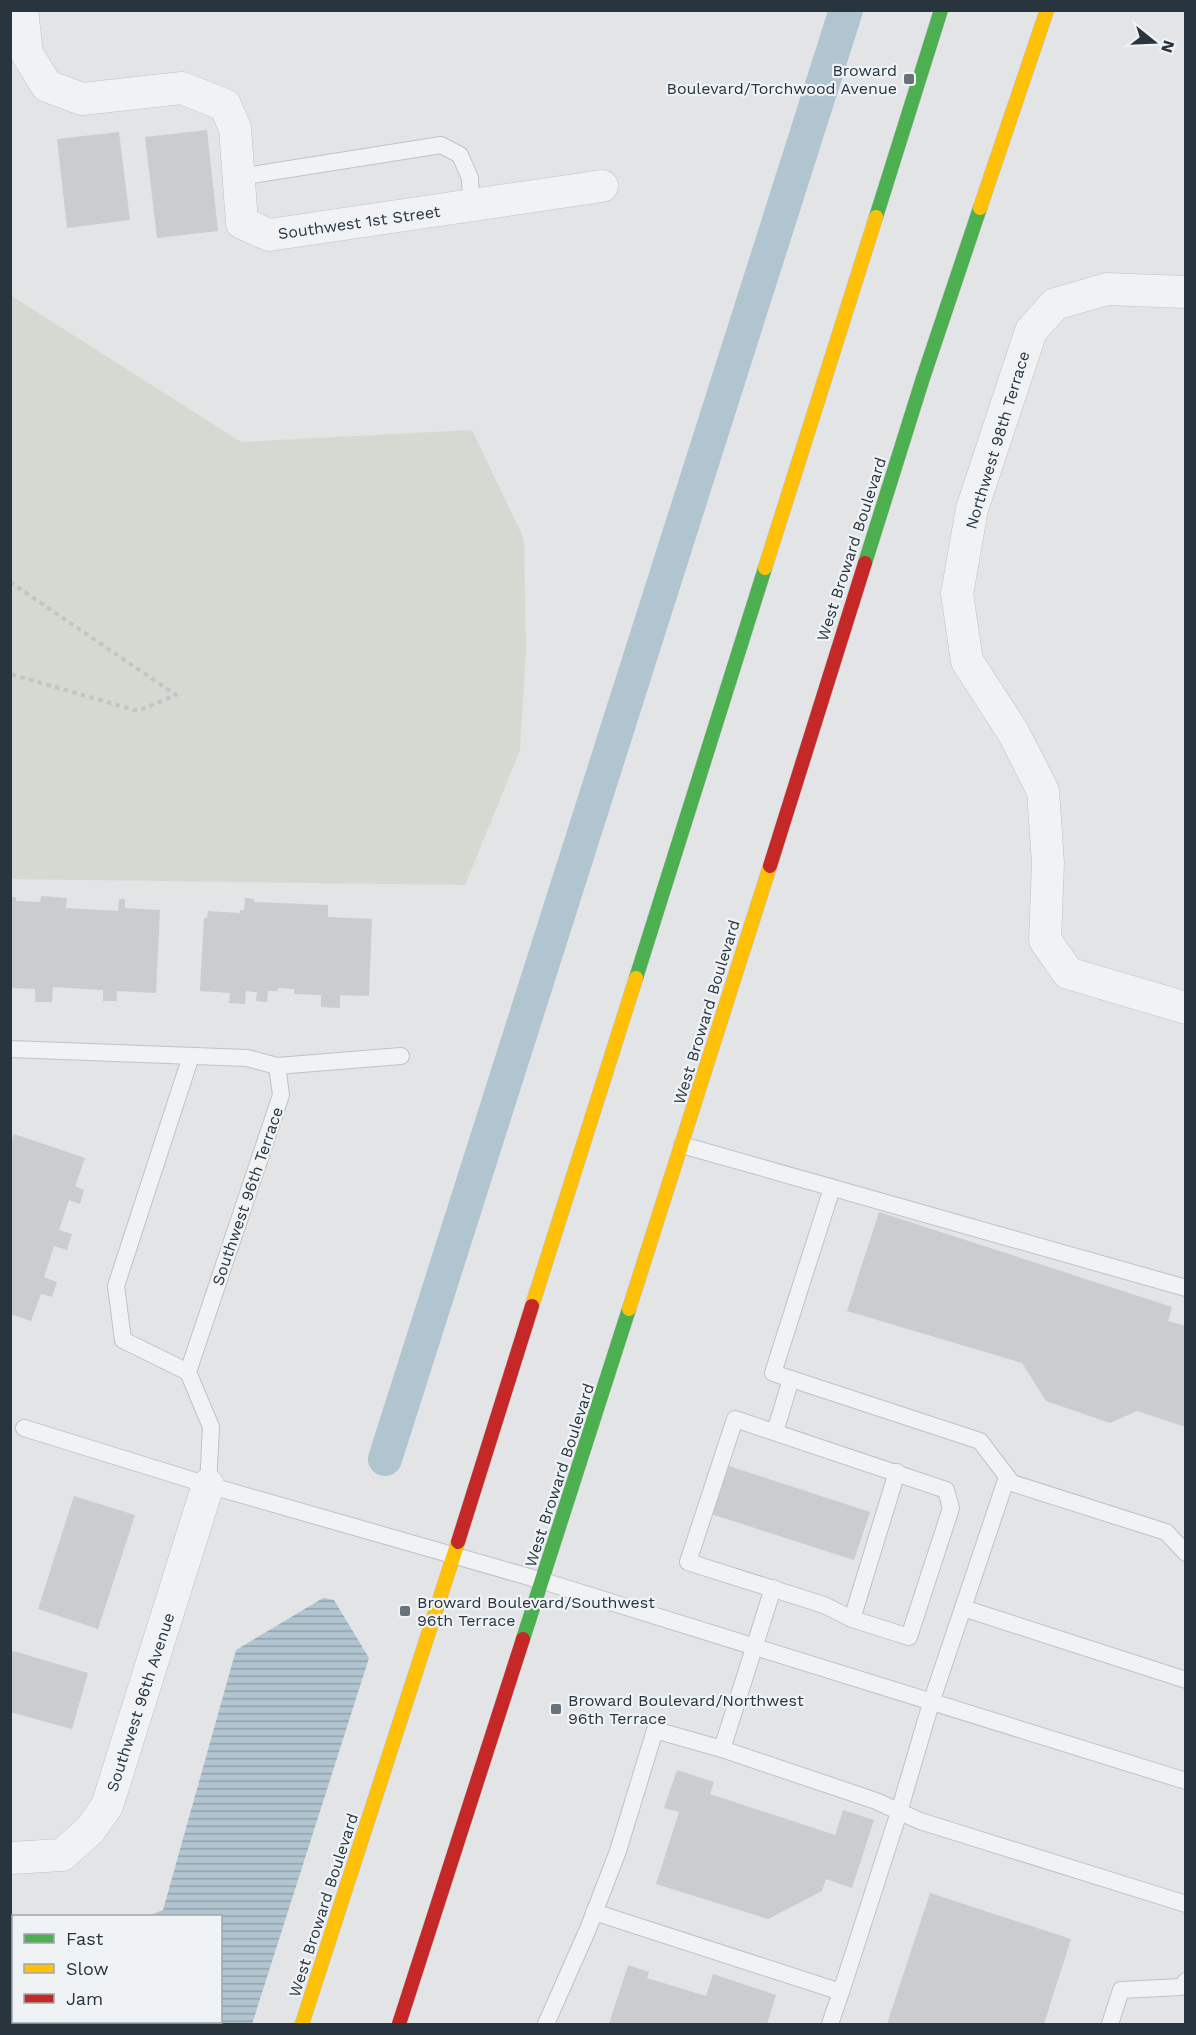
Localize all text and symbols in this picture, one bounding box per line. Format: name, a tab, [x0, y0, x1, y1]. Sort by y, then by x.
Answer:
north arrow	[1124, 12, 1184, 72]
text: N	[1157, 38, 1179, 55]
place label: Broward Boulevard/Torchwood Avenue	[666, 61, 897, 98]
marker: Broward Boulevard/Torchwood Avenue	[902, 72, 916, 86]
street label: Southwest 1st Street	[277, 202, 442, 243]
street label: Northwest 98th Terrace	[961, 349, 1034, 532]
street label: West Broward Boulevard	[813, 455, 890, 643]
street label: West Broward Boulevard	[669, 918, 744, 1107]
street label: Southwest 96th Terrace	[208, 1104, 287, 1288]
street label: West Broward Boulevard	[521, 1381, 598, 1569]
place label: Broward Boulevard/Southwest 96th Terrace	[417, 1593, 655, 1630]
marker: Broward Boulevard/Southwest 96th Terrace	[398, 1604, 412, 1618]
street label: Southwest 96th Avenue	[103, 1610, 178, 1794]
place label: Broward Boulevard/Northwest 96th Terrace	[568, 1691, 804, 1728]
marker: Broward Boulevard/Northwest 96th Terrace	[549, 1702, 563, 1716]
street label: West Broward Boulevard	[285, 1811, 362, 1999]
legend	[12, 1915, 222, 2023]
text: Fast	[66, 1928, 104, 1949]
text: Slow	[66, 1958, 109, 1979]
text: Jam	[66, 1988, 103, 2009]

